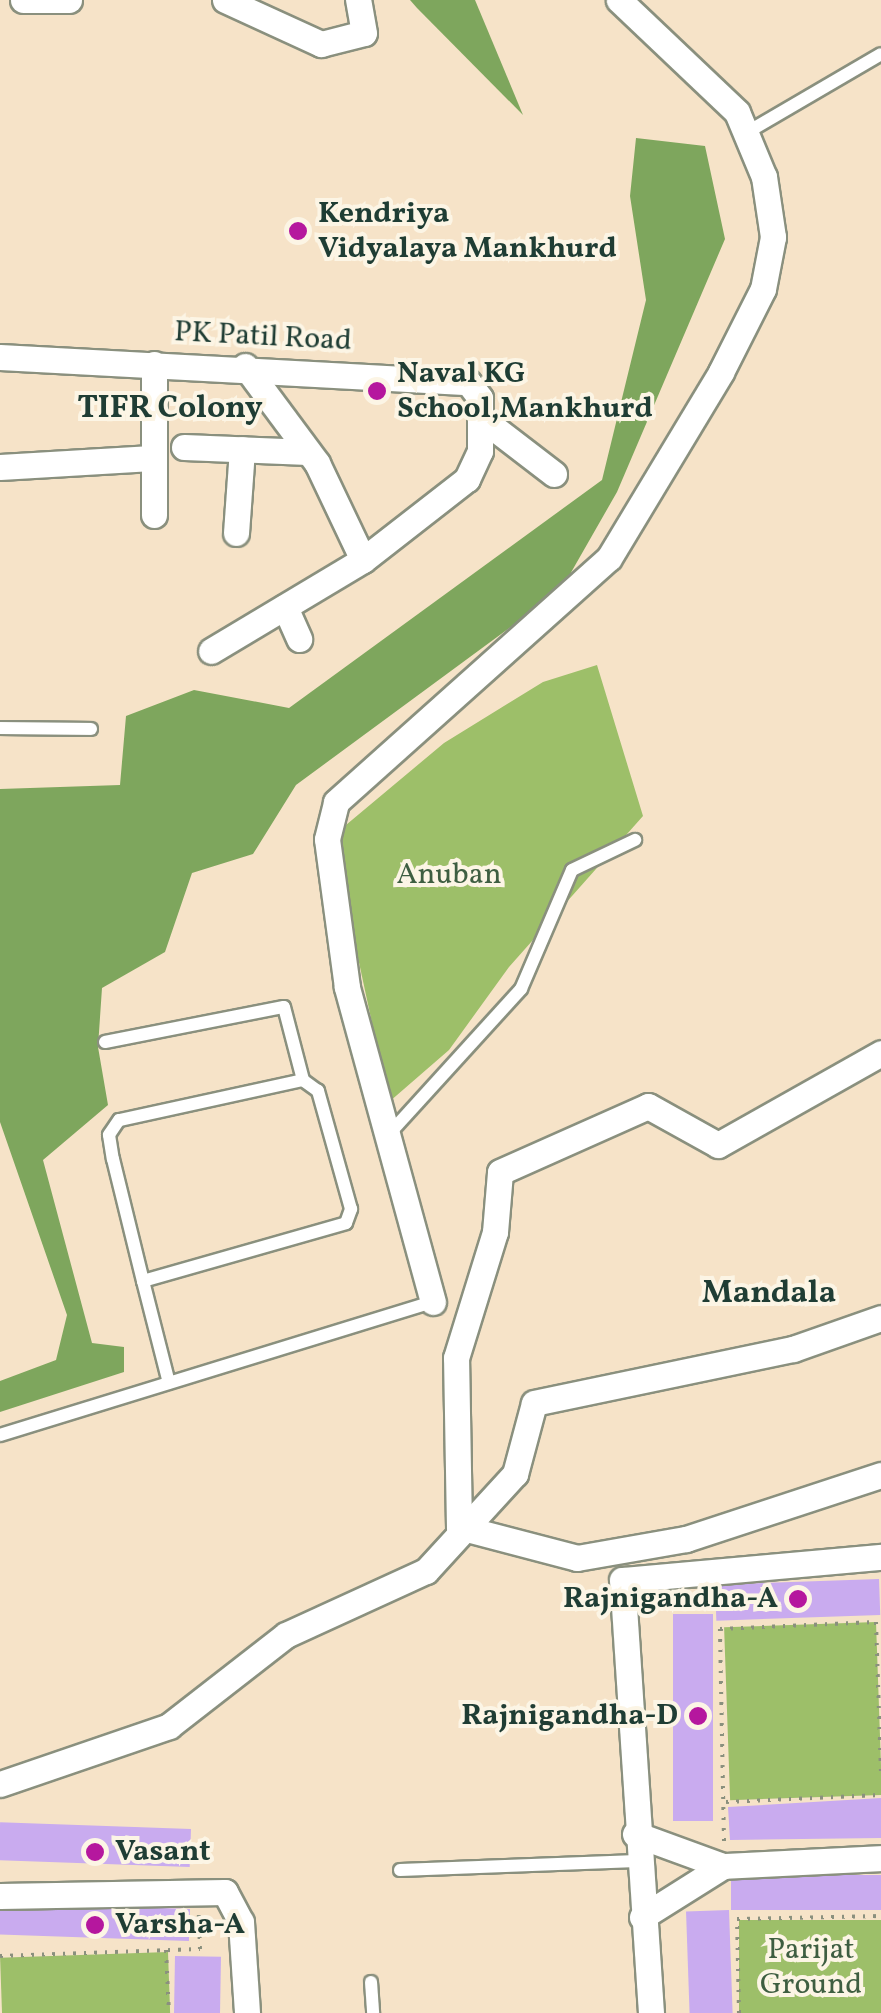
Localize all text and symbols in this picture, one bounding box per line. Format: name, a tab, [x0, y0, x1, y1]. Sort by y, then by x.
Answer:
place label: Kendriya Vidyalaya Mankhurd	[318, 196, 617, 266]
marker: Kendriya Vidyalaya Mankhurd	[287, 220, 309, 242]
street label: PK Patil Road	[173, 314, 353, 360]
place label: Naval KG School,Mankhurd	[397, 356, 653, 426]
marker: Naval KG School,Mankhurd	[366, 380, 388, 402]
district label: TIFR Colony	[77, 390, 263, 428]
park label: Anuban	[396, 857, 502, 893]
district label: Mandala	[702, 1275, 836, 1313]
place label: Rajnigandha-A	[563, 1581, 778, 1617]
marker: Rajnigandha-A	[787, 1588, 809, 1610]
place label: Rajnigandha-D	[461, 1698, 678, 1734]
marker: Rajnigandha-D	[687, 1705, 709, 1727]
place label: Vasant	[115, 1834, 210, 1870]
marker: Vasant	[84, 1841, 106, 1863]
place label: Varsha-A	[115, 1907, 245, 1943]
marker: Varsha-A	[84, 1914, 106, 1936]
park label: Parijat Ground	[760, 1932, 862, 2002]

